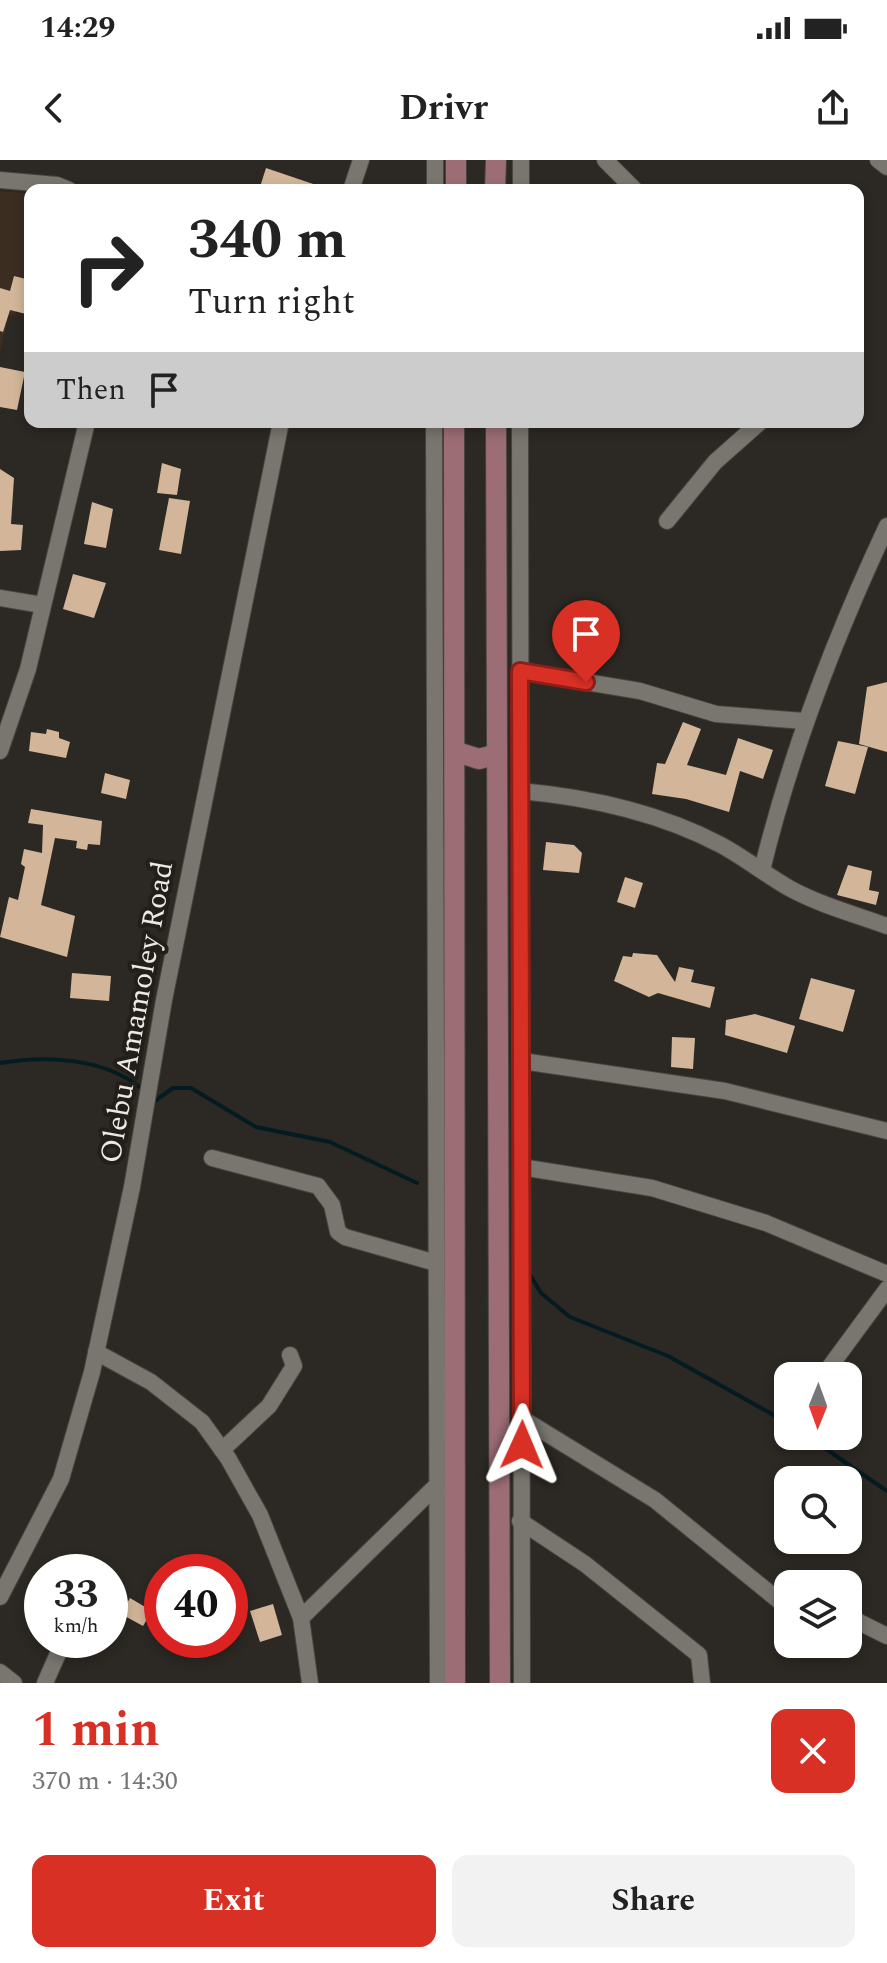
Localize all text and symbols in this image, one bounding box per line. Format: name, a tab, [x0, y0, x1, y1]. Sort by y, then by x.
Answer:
text: 14:29	[40, 5, 115, 51]
text: Drivr	[399, 81, 488, 136]
icon: back	[32, 86, 76, 130]
icon: share	[811, 86, 855, 130]
text: 340 m	[188, 198, 347, 283]
icon: right	[56, 216, 160, 320]
text: Turn right	[188, 275, 355, 330]
text: Then	[56, 367, 126, 413]
icon: arrive	[142, 368, 186, 412]
pin	[552, 600, 620, 682]
icon: arrive	[564, 612, 608, 656]
street label: Olebu Amamoley Road	[88, 857, 186, 1167]
north arrow	[774, 1362, 862, 1450]
map controls	[774, 1362, 862, 1658]
position arrow	[480, 1403, 564, 1487]
button: search	[774, 1466, 862, 1554]
speed limit sign: 40	[144, 1554, 248, 1658]
text: 33	[54, 1565, 98, 1626]
button: layers	[774, 1570, 862, 1658]
text: km/h	[54, 1611, 99, 1641]
text: 1 min	[32, 1694, 160, 1767]
button: close	[771, 1709, 855, 1793]
text: 370 m · 14:30	[32, 1761, 178, 1801]
button: Exit	[32, 1855, 436, 1947]
button: Share	[452, 1855, 855, 1947]

